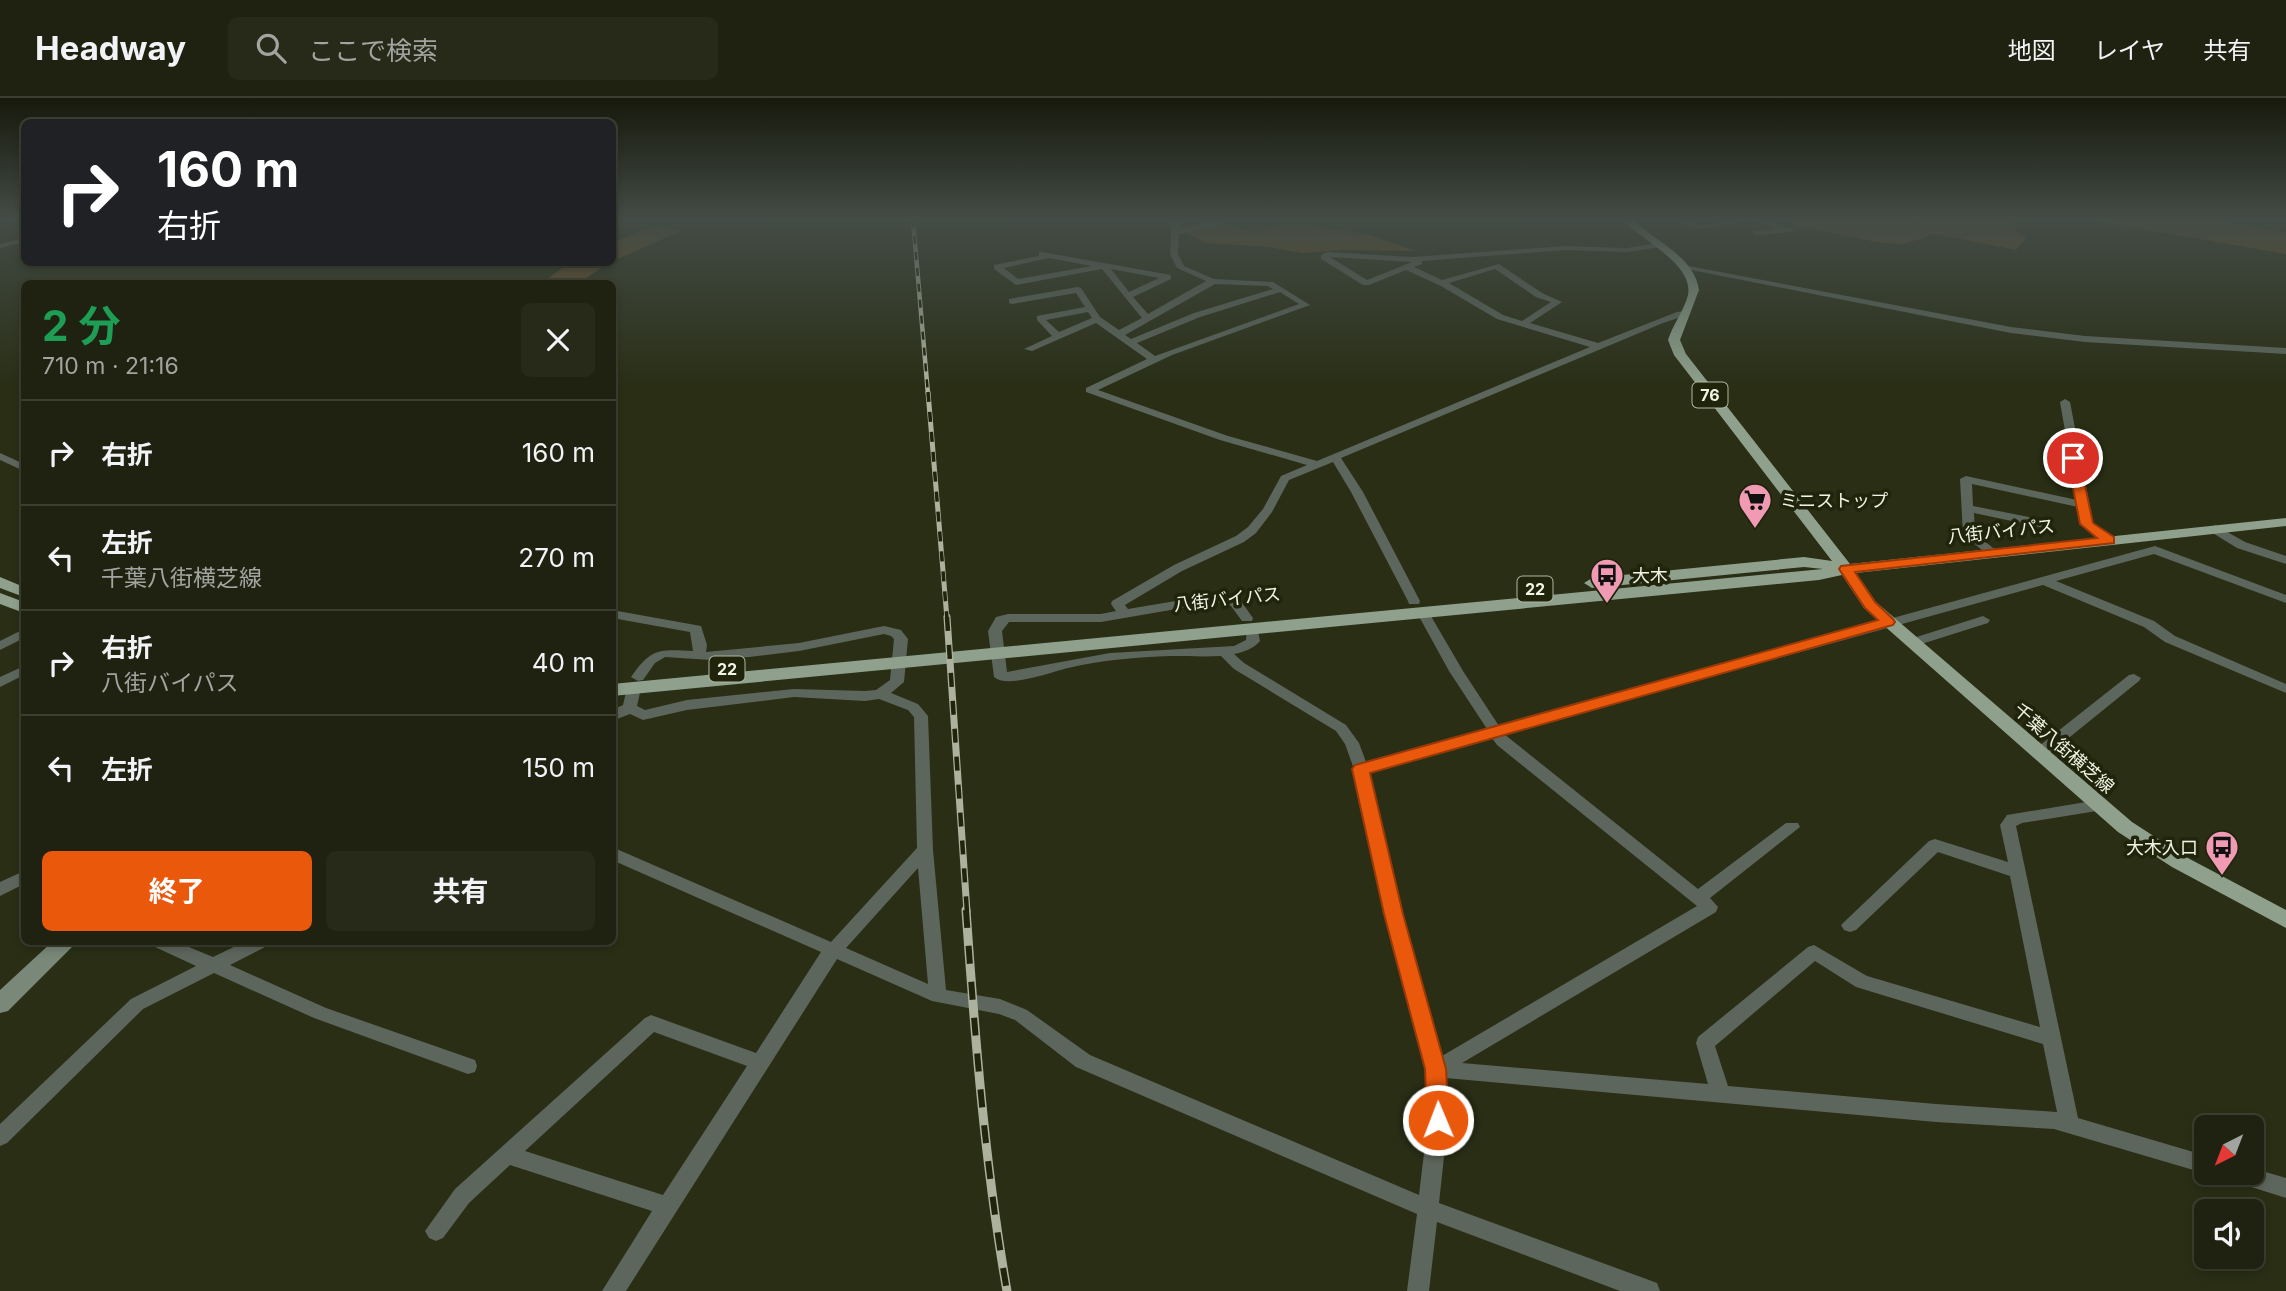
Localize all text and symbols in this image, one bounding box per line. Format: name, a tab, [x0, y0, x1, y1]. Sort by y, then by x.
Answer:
search box	[228, 17, 718, 80]
text: Headway	[35, 28, 186, 68]
icon: search	[252, 29, 290, 67]
text: ここで検索	[308, 35, 438, 66]
text: 地図	[2008, 36, 2056, 65]
text: レイヤ	[2094, 36, 2165, 65]
text: 共有	[2203, 36, 2251, 65]
text: 160 m	[157, 140, 299, 199]
icon: right	[42, 147, 133, 238]
text: 右折	[157, 206, 221, 245]
text: 2 分	[42, 300, 120, 351]
button: close	[521, 303, 595, 377]
text: 710 m · 21:16	[42, 352, 179, 380]
road number: 76	[1692, 382, 1728, 408]
pin	[2043, 428, 2103, 488]
icon: right	[42, 434, 80, 472]
text: 160 m	[522, 437, 595, 468]
text: 右折	[101, 439, 153, 470]
icon: arrive	[2054, 439, 2092, 477]
supermarket icon: ミニストップ	[1736, 481, 1774, 530]
place label: ミニストップ	[1780, 490, 1888, 511]
street label: 八街バイパス	[1946, 515, 2056, 547]
text: 左折	[101, 527, 153, 558]
icon: left	[42, 539, 80, 577]
text: 270 m	[518, 542, 595, 573]
bus stop icon: 大木	[1588, 556, 1626, 605]
text: 千葉八街横芝線	[101, 564, 262, 592]
place label: 大木	[1632, 565, 1668, 586]
road number: 22	[1518, 576, 1552, 602]
street label: 八街バイパス	[1172, 583, 1282, 615]
text: 右折	[101, 632, 153, 663]
icon: right	[42, 644, 80, 682]
text: 40 m	[532, 647, 595, 678]
road number: 22	[710, 656, 744, 682]
text: 八街バイパス	[101, 669, 239, 697]
street label: 千葉八街横芝線	[2010, 699, 2118, 797]
icon: left	[42, 749, 80, 787]
text: 150 m	[522, 752, 595, 783]
text: 左折	[101, 754, 153, 785]
bus stop icon: 大木入口	[2203, 828, 2241, 877]
place label: 大木入口	[2126, 837, 2198, 858]
button: 終了	[42, 851, 312, 931]
button: 共有	[326, 851, 595, 931]
position arrow	[1401, 1083, 1475, 1157]
north arrow	[2194, 1115, 2264, 1185]
map controls	[2194, 1115, 2264, 1269]
button: sound	[2194, 1199, 2264, 1269]

